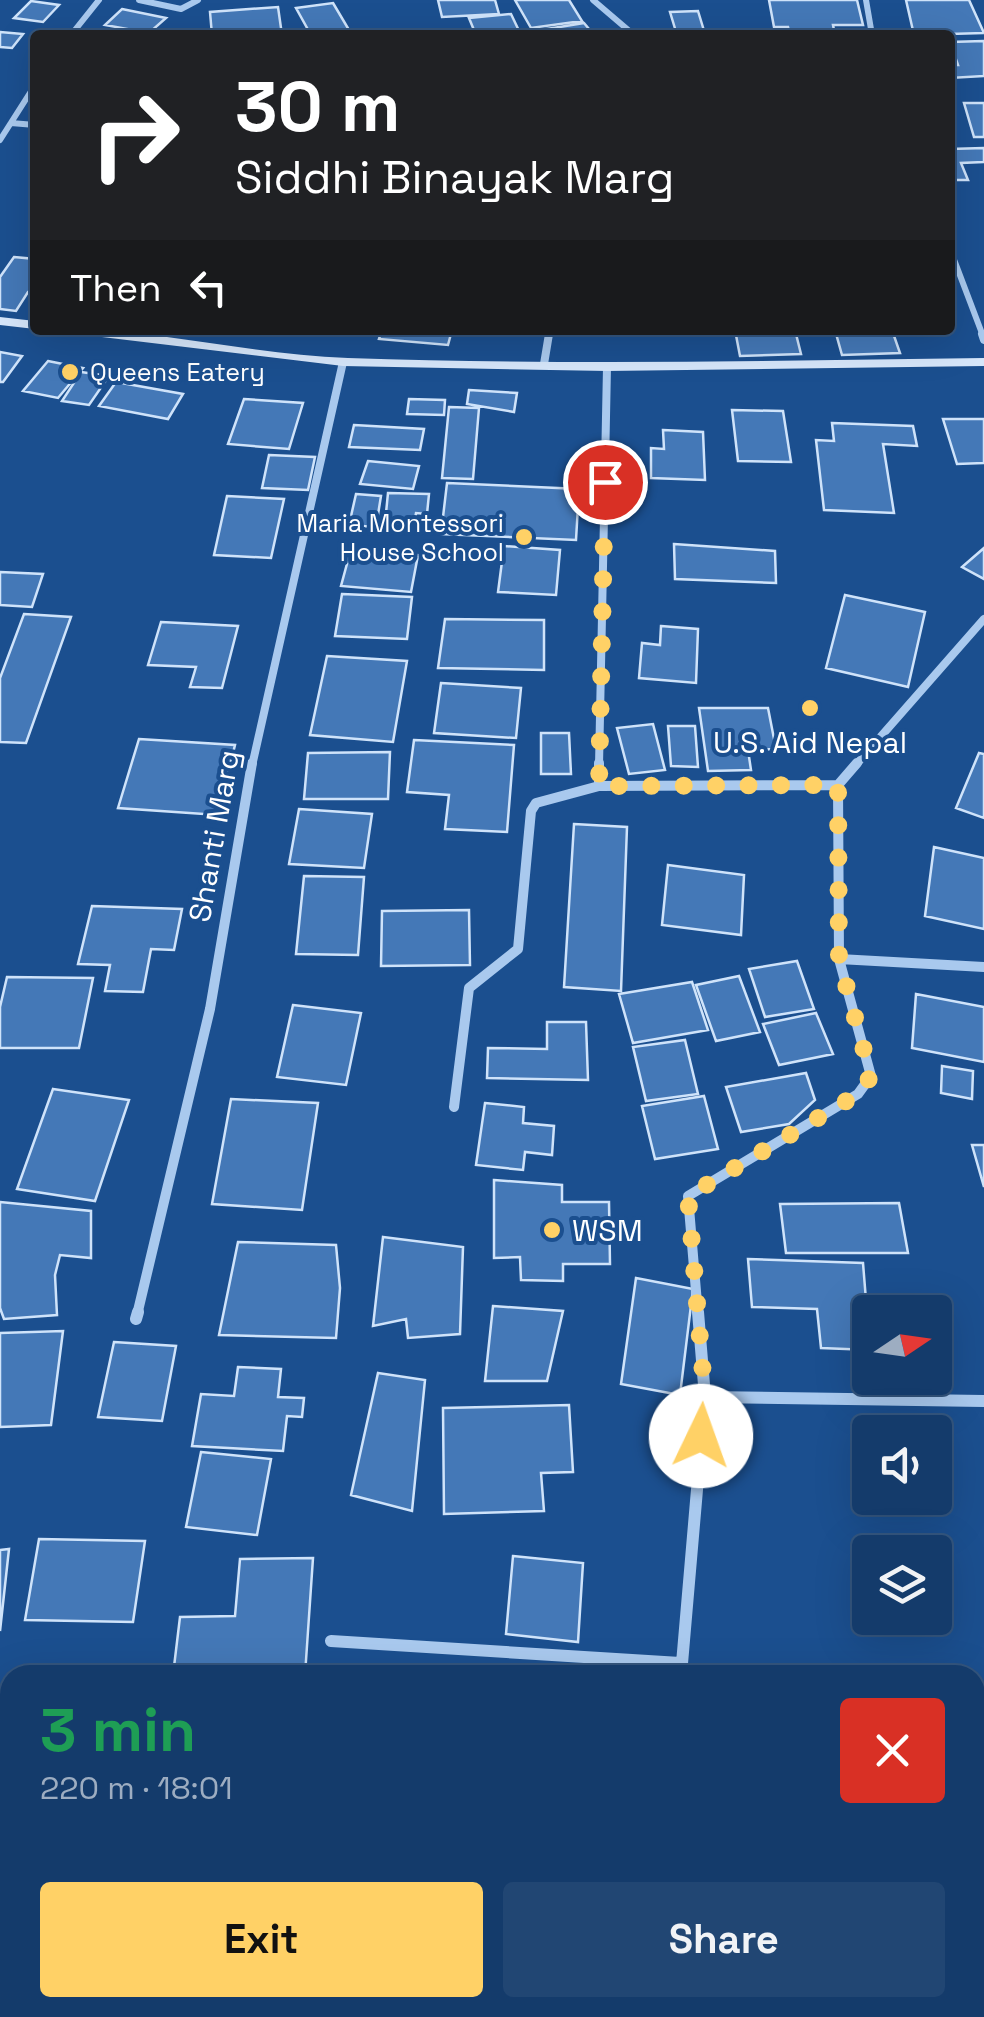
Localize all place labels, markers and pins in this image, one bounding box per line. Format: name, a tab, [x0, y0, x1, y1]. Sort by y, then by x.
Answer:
place label: Queens Eatery	[90, 356, 265, 388]
marker: Queens Eatery	[59, 361, 81, 383]
pin	[563, 440, 648, 525]
place label: Maria Montessori House School	[296, 507, 504, 568]
marker: Maria Montessori House School	[513, 526, 535, 548]
marker: U.S. Aid Nepal	[799, 697, 821, 719]
place label: U.S. Aid Nepal	[713, 723, 907, 762]
place label: WSM	[572, 1211, 643, 1250]
marker: WSM	[541, 1219, 563, 1241]

